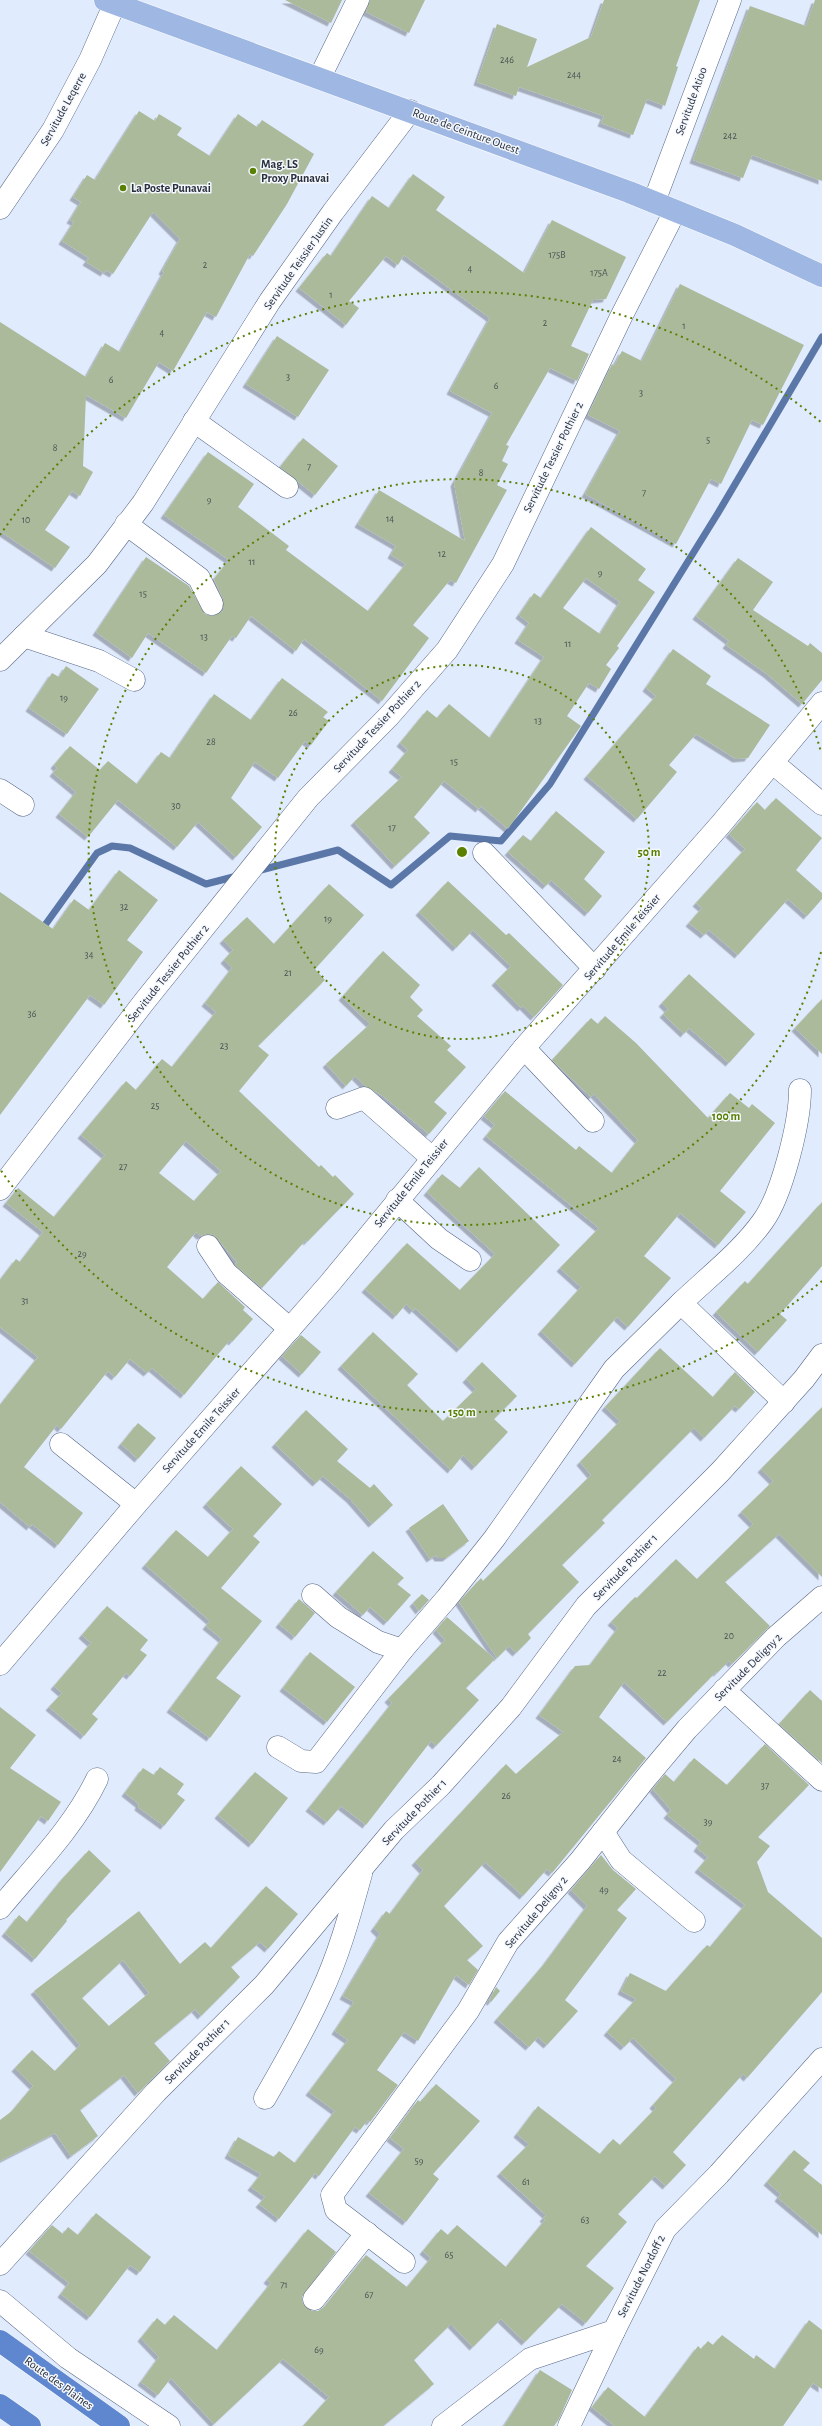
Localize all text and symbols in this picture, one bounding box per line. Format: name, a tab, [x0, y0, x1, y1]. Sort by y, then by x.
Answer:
house number: 246	[500, 55, 514, 65]
street label: Servitude Atioo	[673, 65, 709, 137]
street label: Servitude Leqerre	[38, 70, 88, 148]
house number: 244	[567, 70, 581, 80]
street label: Route de Ceinture Ouest	[411, 106, 521, 156]
house number: 242	[723, 131, 737, 141]
place label: Mag. LS Proxy Punavai	[261, 158, 329, 185]
marker: Mag. LS Proxy Punavai	[248, 166, 258, 176]
place label: La Poste Punavai	[131, 182, 211, 194]
marker: La Poste Punavai	[118, 183, 128, 193]
street label: Servitude Teissier Justin	[261, 214, 335, 312]
house number: 175B	[548, 250, 566, 260]
house number: 2	[203, 260, 208, 270]
house number: 4	[468, 264, 473, 274]
house number: 175A	[590, 268, 608, 278]
house number: 1	[329, 290, 333, 300]
house number: 2	[543, 318, 548, 328]
house number: 1	[682, 321, 686, 331]
house number: 4	[160, 328, 165, 338]
house number: 3	[286, 372, 290, 382]
house number: 6	[109, 375, 114, 385]
house number: 6	[494, 381, 499, 391]
house number: 3	[639, 388, 643, 398]
street label: Servitude Tessier Pothier 2	[521, 399, 585, 514]
house number: 5	[706, 435, 710, 445]
house number: 8	[53, 443, 58, 453]
house number: 7	[307, 462, 311, 472]
house number: 8	[479, 468, 484, 478]
house number: 7	[642, 488, 646, 498]
house number: 9	[207, 495, 212, 505]
house number: 14	[386, 514, 394, 524]
house number: 10	[22, 515, 30, 525]
house number: 12	[438, 549, 446, 559]
house number: 11	[249, 557, 255, 567]
house number: 9	[598, 568, 603, 578]
house number: 15	[139, 589, 147, 599]
house number: 13	[200, 632, 208, 642]
house number: 11	[565, 639, 571, 649]
street label: Servitude Tessier Pothier 2	[331, 677, 423, 775]
house number: 19	[60, 693, 68, 703]
house number: 26	[288, 708, 298, 718]
house number: 13	[534, 716, 542, 726]
house number: 28	[206, 737, 216, 747]
house number: 15	[450, 757, 458, 767]
house number: 30	[171, 801, 181, 811]
house number: 17	[388, 823, 396, 833]
centre of rings	[455, 845, 469, 859]
text: 50 m	[638, 846, 661, 858]
street label: Servitude Emile Teissier	[581, 891, 663, 982]
house number: 32	[120, 902, 129, 912]
house number: 19	[324, 914, 332, 924]
street label: Servitude Tessier Pothier 2	[125, 921, 211, 1024]
house number: 34	[85, 950, 94, 960]
house number: 21	[284, 968, 292, 978]
house number: 36	[28, 1009, 37, 1019]
house number: 23	[220, 1041, 228, 1051]
house number: 25	[151, 1101, 159, 1111]
text: 100 m	[712, 1110, 740, 1122]
street label: Servitude Emile Teissier	[372, 1136, 450, 1230]
house number: 27	[119, 1162, 127, 1172]
house number: 29	[77, 1249, 87, 1259]
house number: 31	[21, 1296, 29, 1306]
street label: Servitude Emile Teissier	[160, 1385, 242, 1475]
text: 150 m	[448, 1406, 476, 1418]
street label: Servitude Pothier 1	[591, 1532, 659, 1602]
street label: Servitude Deligny 2	[712, 1631, 785, 1704]
house number: 20	[724, 1631, 734, 1641]
house number: 22	[657, 1668, 667, 1678]
house number: 24	[612, 1754, 622, 1764]
street label: Servitude Pothier 1	[380, 1777, 448, 1847]
house number: 37	[761, 1781, 769, 1791]
house number: 26	[501, 1791, 511, 1801]
house number: 39	[704, 1817, 713, 1827]
street label: Servitude Deligny 2	[502, 1873, 571, 1951]
house number: 49	[599, 1885, 609, 1895]
street label: Servitude Pothier 1	[162, 2016, 232, 2086]
house number: 59	[415, 2156, 424, 2166]
house number: 61	[522, 2177, 530, 2187]
house number: 63	[581, 2215, 589, 2225]
street label: Servitude Nordoff 2	[615, 2232, 667, 2319]
house number: 65	[445, 2250, 453, 2260]
house number: 71	[280, 2280, 288, 2290]
house number: 67	[365, 2290, 373, 2300]
house number: 69	[314, 2345, 324, 2355]
street label: Route des Plaines	[23, 2354, 95, 2412]

